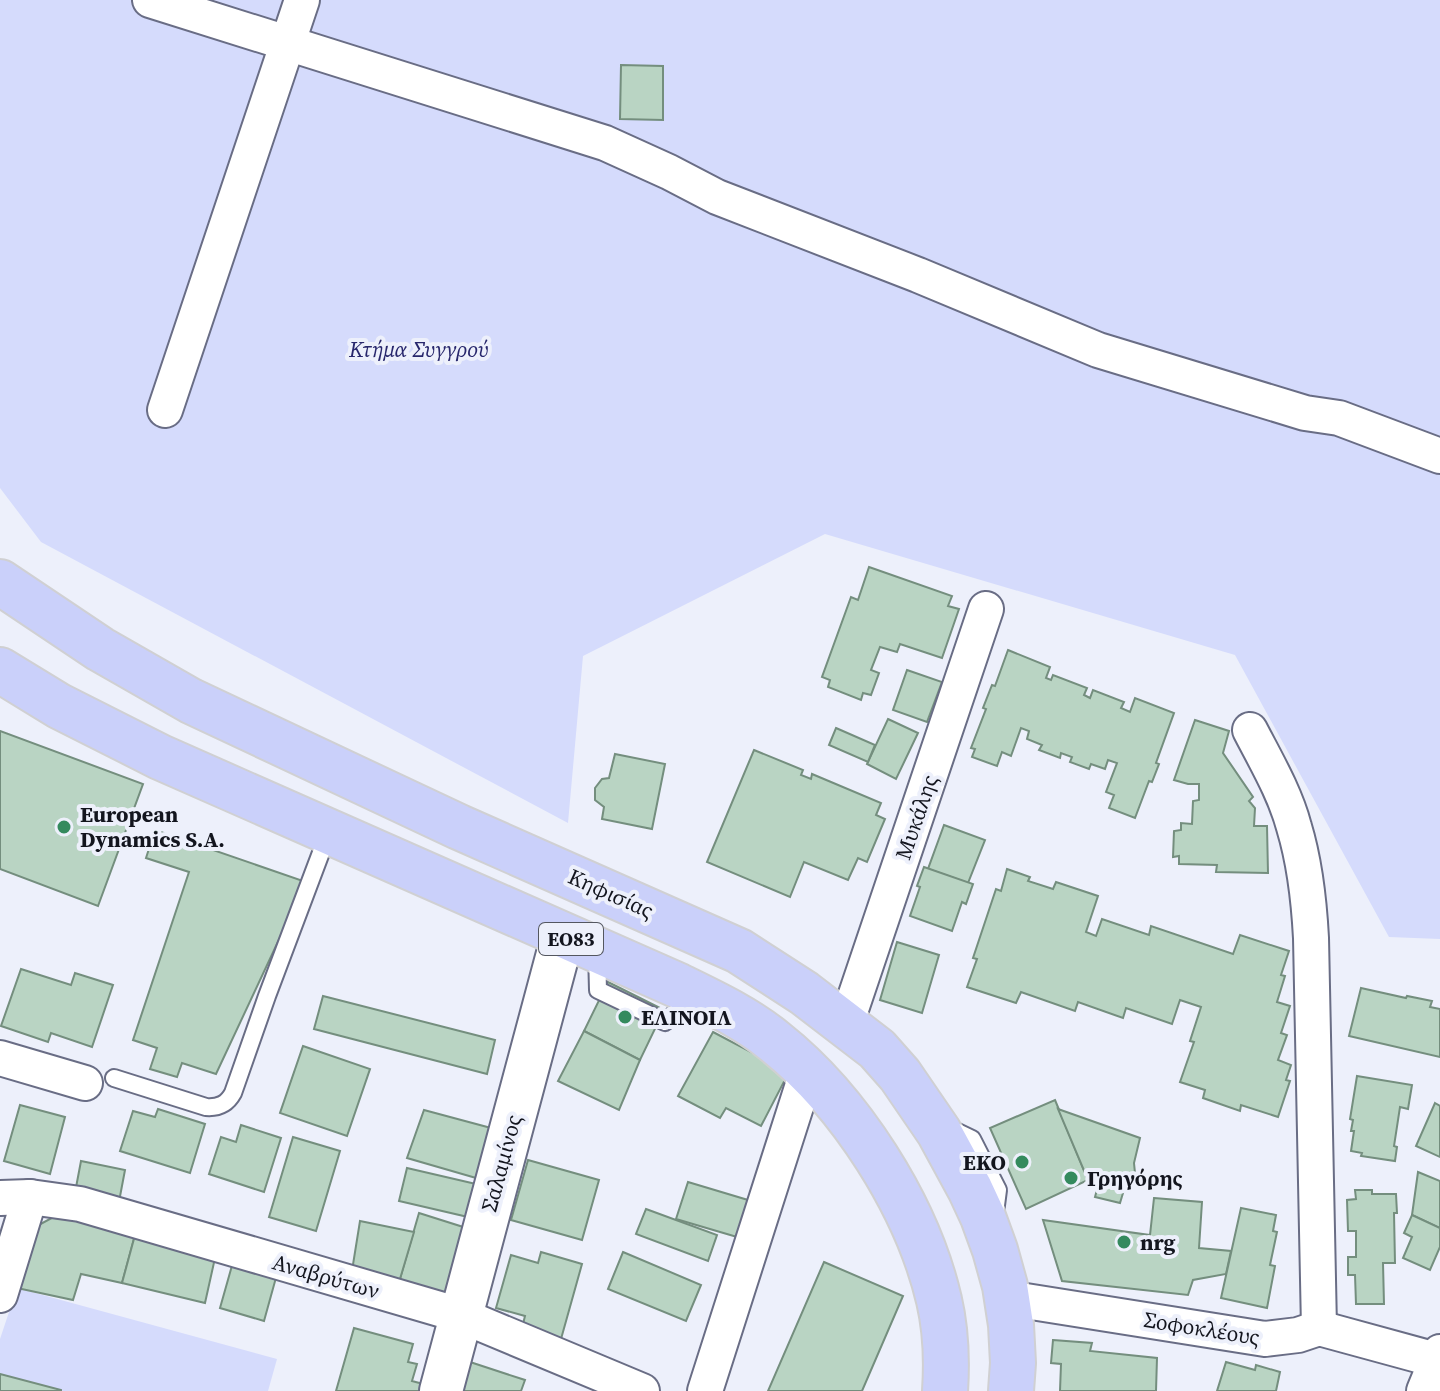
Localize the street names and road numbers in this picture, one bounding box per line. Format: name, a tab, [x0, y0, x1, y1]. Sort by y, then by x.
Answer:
street label: Μυκάλης	[888, 771, 944, 863]
street label: Κηφισίας	[564, 861, 658, 925]
road number: ΕΟ83	[539, 923, 603, 955]
street label: Σαλαμίνος	[474, 1111, 528, 1215]
street label: Αναβρύτων	[269, 1246, 383, 1306]
street label: Σοφοκλέους	[1142, 1304, 1262, 1352]

